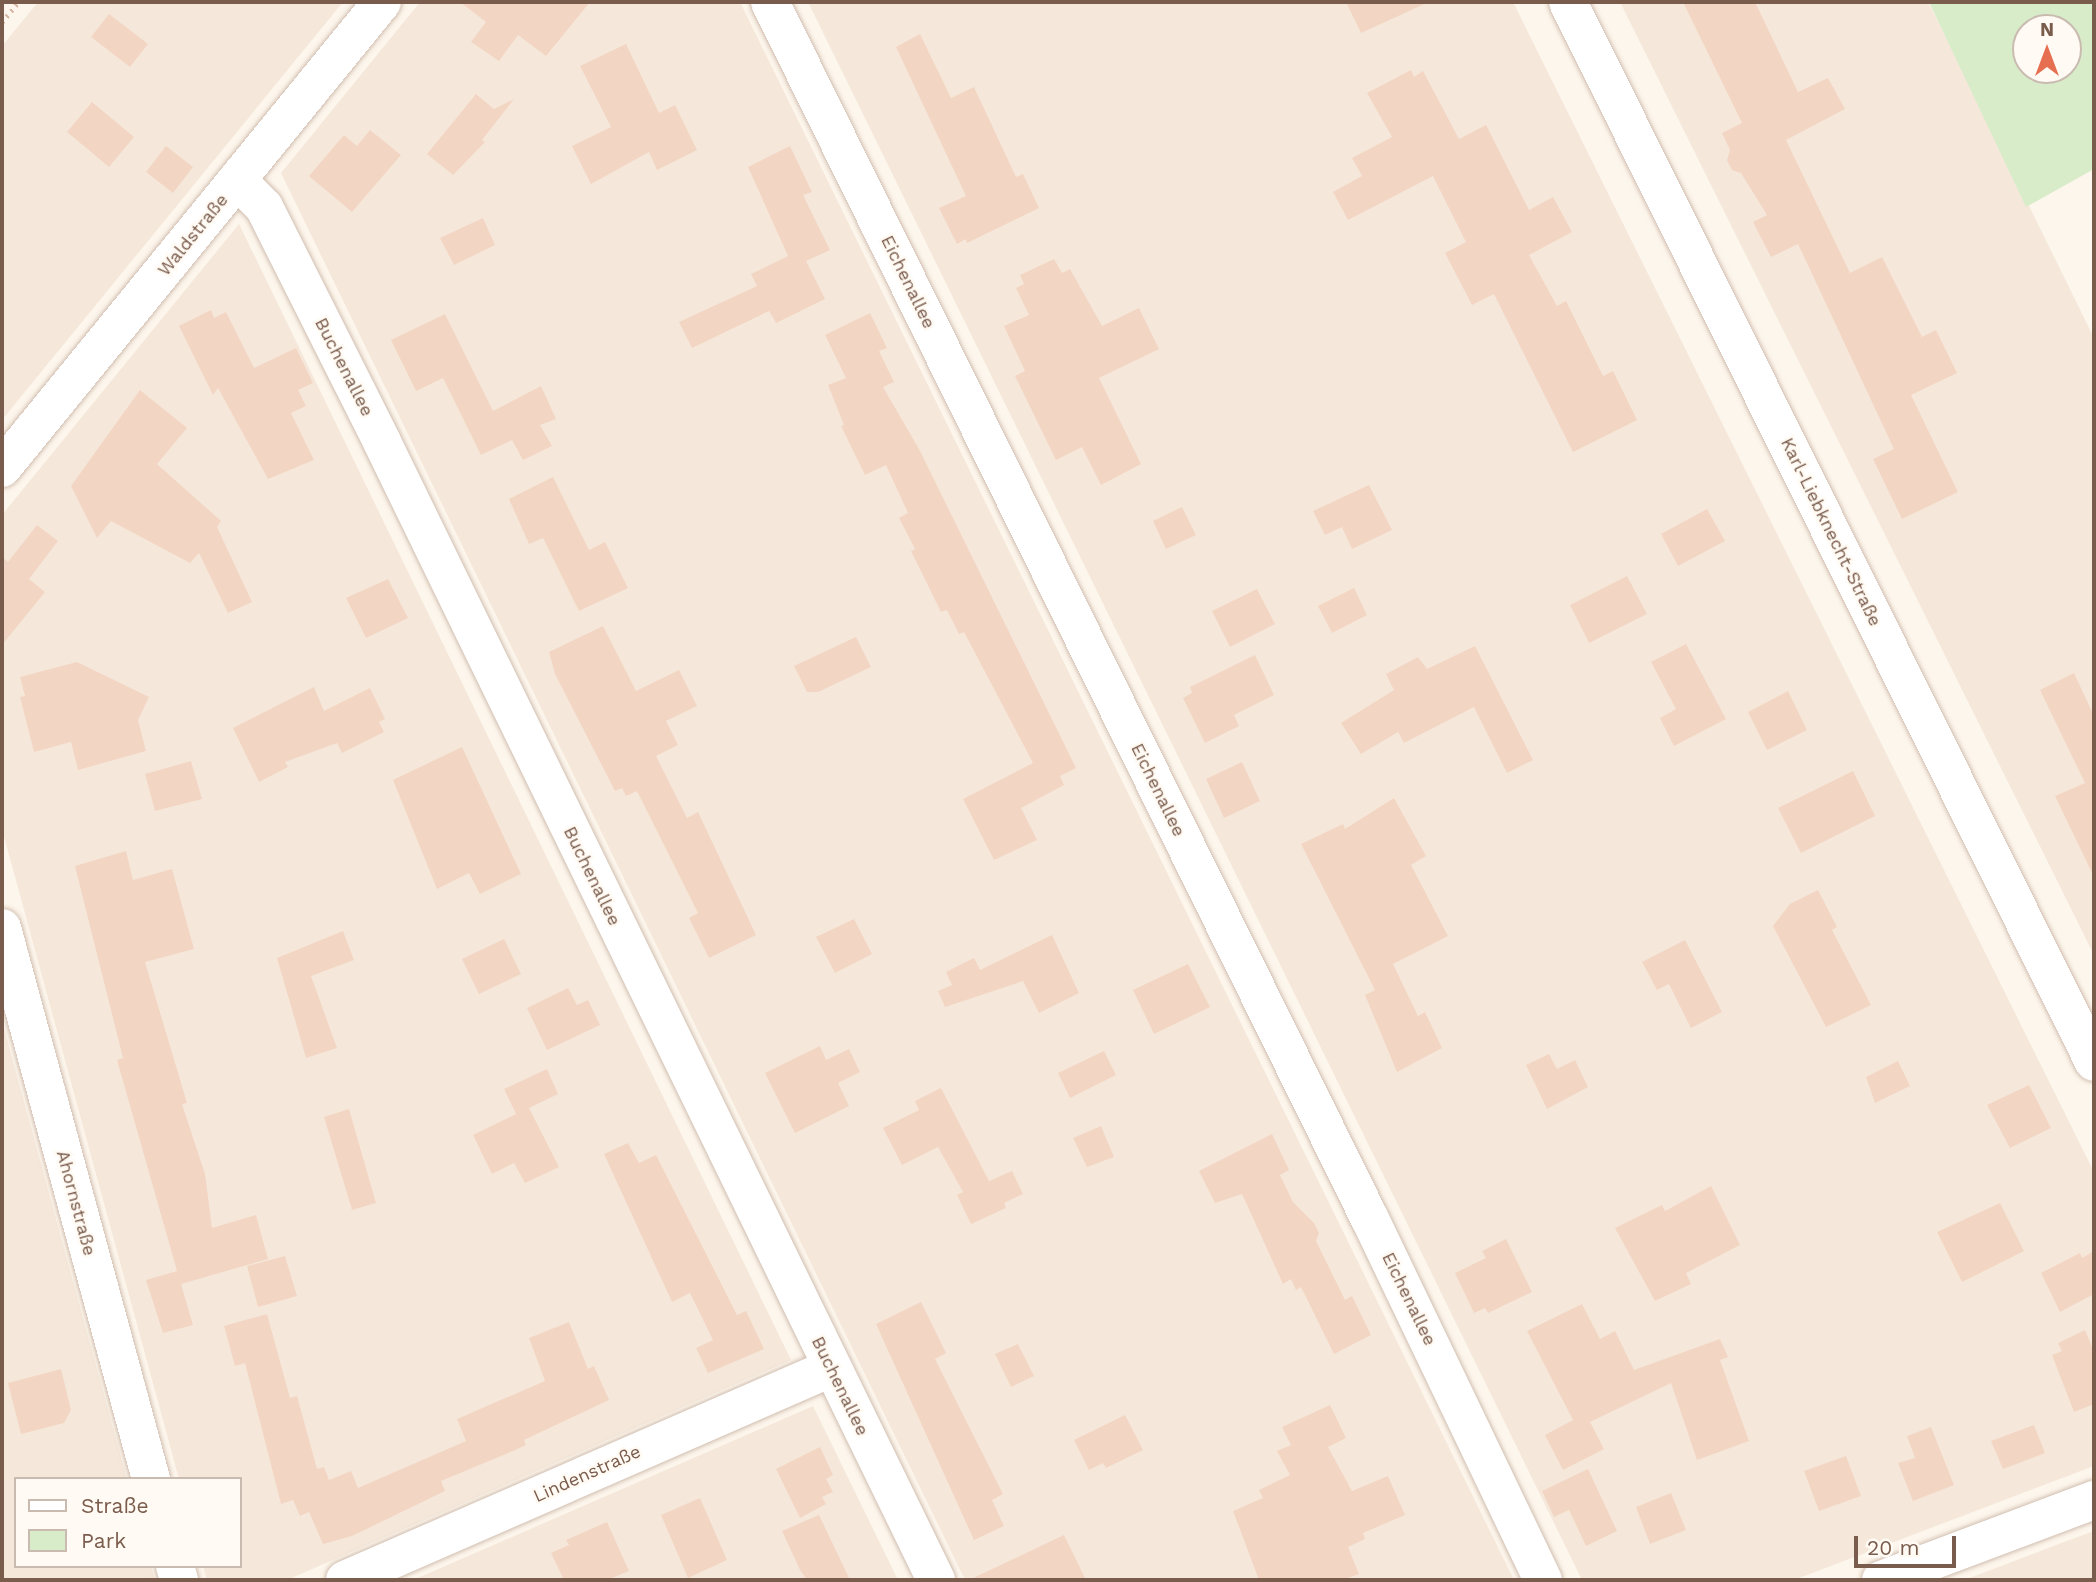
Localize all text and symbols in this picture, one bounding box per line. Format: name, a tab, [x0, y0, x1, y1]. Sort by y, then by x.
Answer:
north arrow	[2012, 14, 2082, 84]
text: N	[2040, 18, 2054, 41]
street label: Waldstraße	[153, 190, 233, 280]
street label: Eichenallee	[876, 232, 940, 332]
street label: Buchenallee	[310, 314, 378, 420]
street label: Karl-Liebknecht-Straße	[1776, 434, 1886, 630]
street label: Eichenallee	[1126, 740, 1190, 840]
street label: Buchenallee	[559, 823, 625, 929]
street label: Ahornstraße	[52, 1148, 100, 1258]
street label: Eichenallee	[1377, 1249, 1441, 1349]
street label: Buchenallee	[807, 1333, 873, 1439]
street label: Lindenstraße	[530, 1441, 644, 1507]
legend	[14, 1477, 242, 1568]
text: Straße	[81, 1493, 149, 1518]
scale bar	[1858, 1522, 1960, 1566]
text: Park	[81, 1528, 126, 1553]
text: 20 m	[1867, 1535, 1919, 1560]

